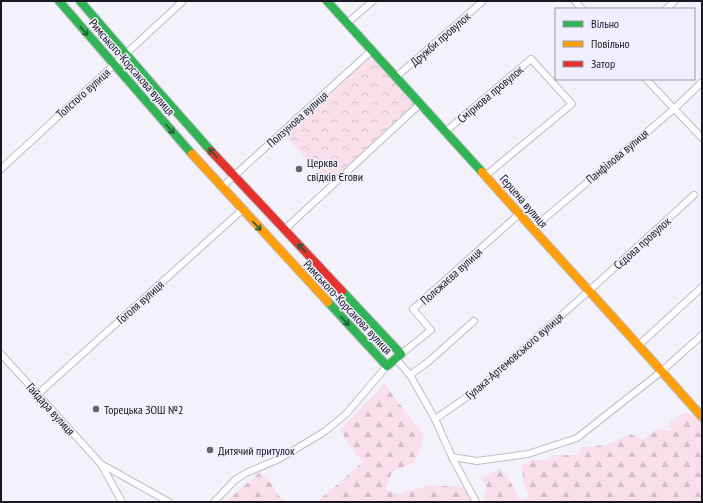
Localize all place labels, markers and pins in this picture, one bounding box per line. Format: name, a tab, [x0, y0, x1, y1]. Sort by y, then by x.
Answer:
place label: Церква свідків Єгови	[307, 155, 363, 184]
marker: Церква свідків Єгови	[294, 164, 304, 174]
place label: Торецька ЗОШ №2	[104, 402, 183, 417]
marker: Торецька ЗОШ №2	[91, 404, 101, 414]
place label: Дитячий притулок	[218, 443, 295, 458]
marker: Дитячий притулок	[205, 445, 215, 455]

